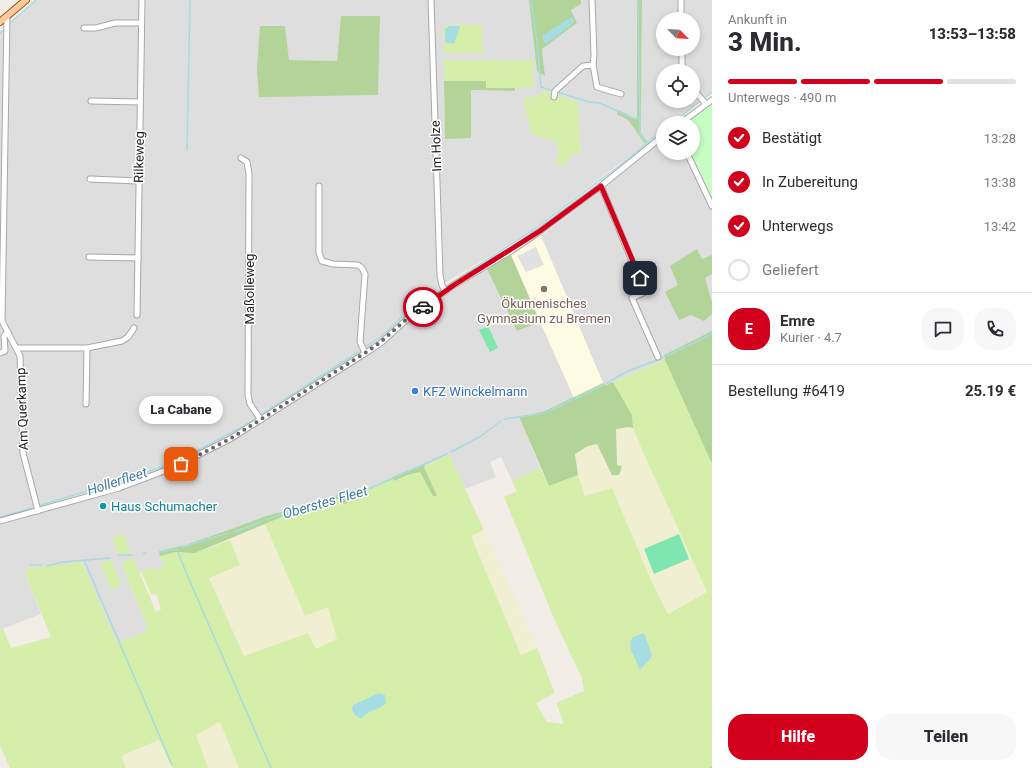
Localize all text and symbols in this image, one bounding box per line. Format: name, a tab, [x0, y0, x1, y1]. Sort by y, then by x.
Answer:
north arrow	[656, 12, 700, 56]
map controls	[656, 12, 700, 160]
text: Ankunft in	[728, 12, 787, 27]
text: 13:53–13:58	[929, 25, 1016, 43]
text: 3 Min.	[728, 27, 802, 57]
button: locate	[656, 64, 700, 108]
text: Unterwegs · 490 m	[728, 90, 836, 105]
button: layers	[656, 116, 700, 160]
street label: Im Holze	[428, 120, 444, 172]
icon: check	[728, 127, 750, 149]
text: Bestätigt	[762, 129, 822, 147]
street label: Rilkeweg	[131, 131, 147, 183]
text: 13:28	[984, 131, 1016, 146]
icon: check	[728, 171, 750, 193]
text: In Zubereitung	[762, 173, 858, 191]
text: 13:38	[984, 175, 1016, 190]
icon: check	[728, 215, 750, 237]
text: Unterwegs	[762, 217, 833, 235]
text: 13:42	[984, 219, 1016, 234]
street label: Maßolleweg	[242, 254, 257, 324]
pin	[623, 261, 657, 295]
text: Geliefert	[762, 261, 819, 279]
icon: home	[629, 267, 651, 289]
marker: Ökumenisches Gymnasium zu Bremen	[539, 284, 549, 294]
courier	[403, 287, 443, 327]
icon: car	[412, 296, 434, 318]
place label: Ökumenisches Gymnasium zu Bremen	[477, 296, 611, 326]
button: chat	[922, 308, 964, 350]
button: phone	[974, 308, 1016, 350]
text: Emre	[780, 312, 815, 330]
text: E	[745, 320, 753, 338]
text: Kurier · 4.7	[780, 330, 842, 345]
street label: Am Querkamp	[13, 367, 31, 451]
text: Bestellung #6419	[728, 382, 845, 400]
text: 25.19 €	[965, 382, 1016, 400]
place label: KFZ Winckelmann	[423, 384, 527, 399]
marker: KFZ Winckelmann	[410, 386, 420, 396]
callout: La Cabane	[139, 396, 223, 424]
text: La Cabane	[150, 402, 212, 417]
pin	[164, 447, 198, 481]
icon: bag	[170, 453, 192, 475]
water label: Hollerfleet	[85, 464, 150, 498]
water label: Oberstes Fleet	[281, 482, 370, 522]
place label: Haus Schumacher	[111, 499, 218, 514]
marker: Haus Schumacher	[98, 501, 108, 511]
button: Hilfe	[728, 714, 868, 760]
button: Teilen	[876, 714, 1016, 760]

